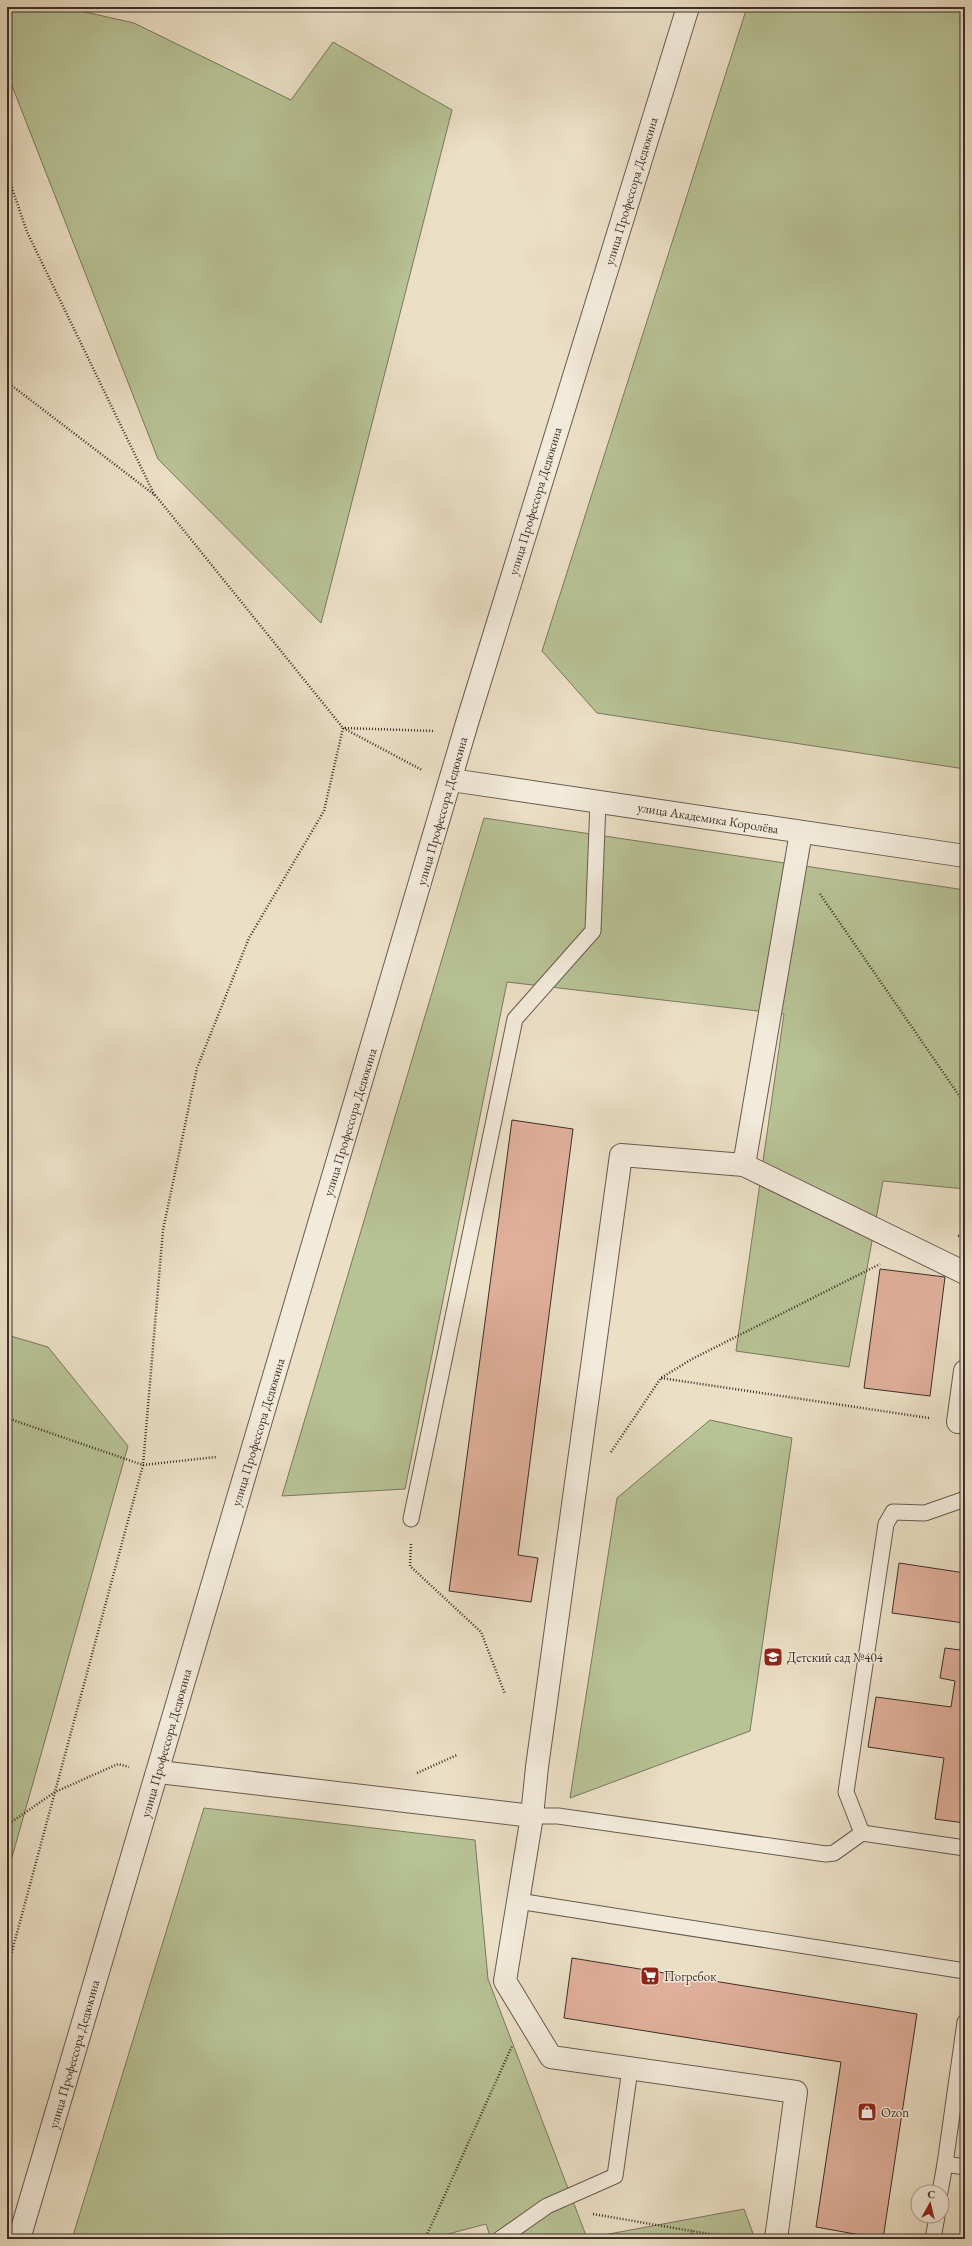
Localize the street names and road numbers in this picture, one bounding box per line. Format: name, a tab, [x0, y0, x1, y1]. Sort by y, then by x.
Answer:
street label: улица Профессора Дедюкина	[600, 114, 662, 267]
street label: улица Профессора Дедюкина	[504, 424, 566, 577]
street label: улица Профессора Дедюкина	[413, 734, 472, 887]
street label: улица Академика Королёва	[636, 798, 781, 838]
street label: улица Профессора Дедюкина	[319, 1045, 381, 1198]
street label: улица Профессора Дедюкина	[227, 1355, 289, 1508]
street label: улица Профессора Дедюкина	[137, 1666, 196, 1819]
street label: улица Профессора Дедюкина	[45, 1977, 104, 2130]

